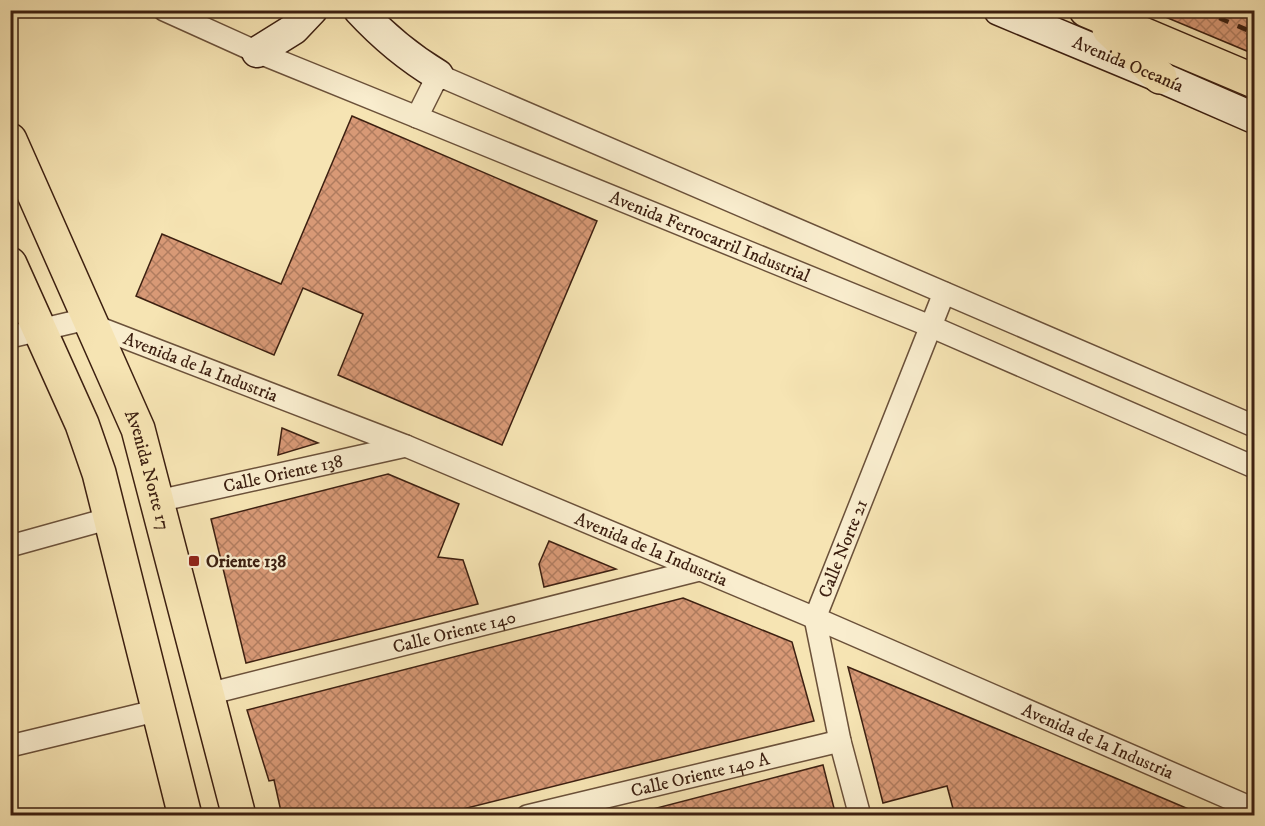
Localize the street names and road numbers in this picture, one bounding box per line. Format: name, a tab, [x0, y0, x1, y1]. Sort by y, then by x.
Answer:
street label: Avenida Oceanía	[1069, 32, 1187, 98]
street label: Avenida Ferrocarril Industrial	[606, 187, 814, 288]
street label: Avenida de la Industria	[120, 328, 281, 408]
street label: Avenida Norte 17	[119, 407, 174, 533]
street label: Calle Oriente 138	[221, 450, 345, 498]
street label: Calle Norte 21	[814, 496, 873, 601]
street label: Avenida de la Industria	[571, 508, 731, 592]
street label: Calle Oriente 140	[391, 607, 518, 659]
street label: Avenida de la Industria	[1018, 699, 1177, 785]
street label: Calle Oriente 140 A	[629, 748, 772, 803]

